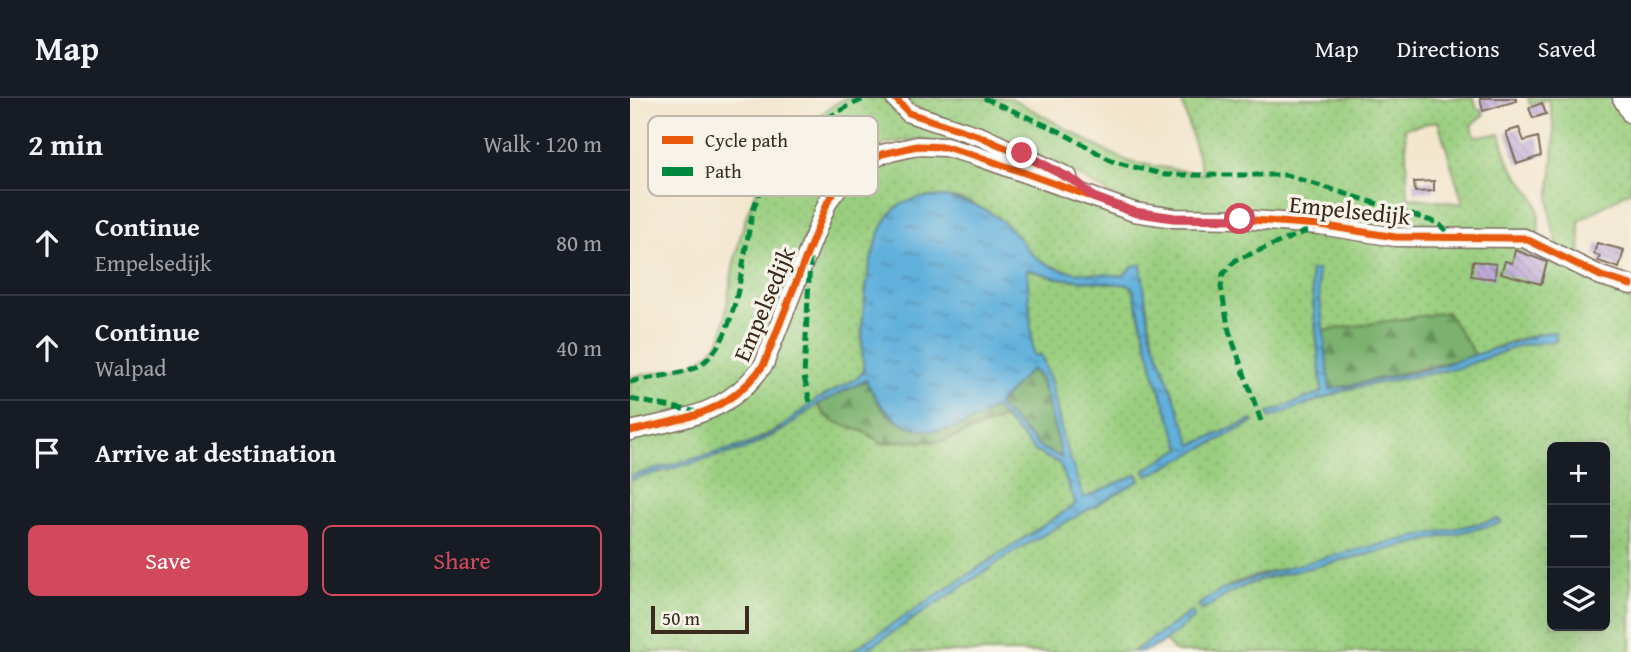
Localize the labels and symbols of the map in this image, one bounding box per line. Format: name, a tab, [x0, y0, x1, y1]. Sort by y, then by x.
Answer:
legend	[648, 116, 878, 196]
text: Cycle path	[705, 126, 788, 154]
route end	[1006, 137, 1037, 168]
text: Path	[705, 157, 742, 185]
street label: Empelsedijk	[1288, 186, 1413, 234]
route start	[1224, 203, 1255, 234]
street label: Empelsedijk	[724, 240, 804, 367]
scale bar	[651, 603, 749, 635]

